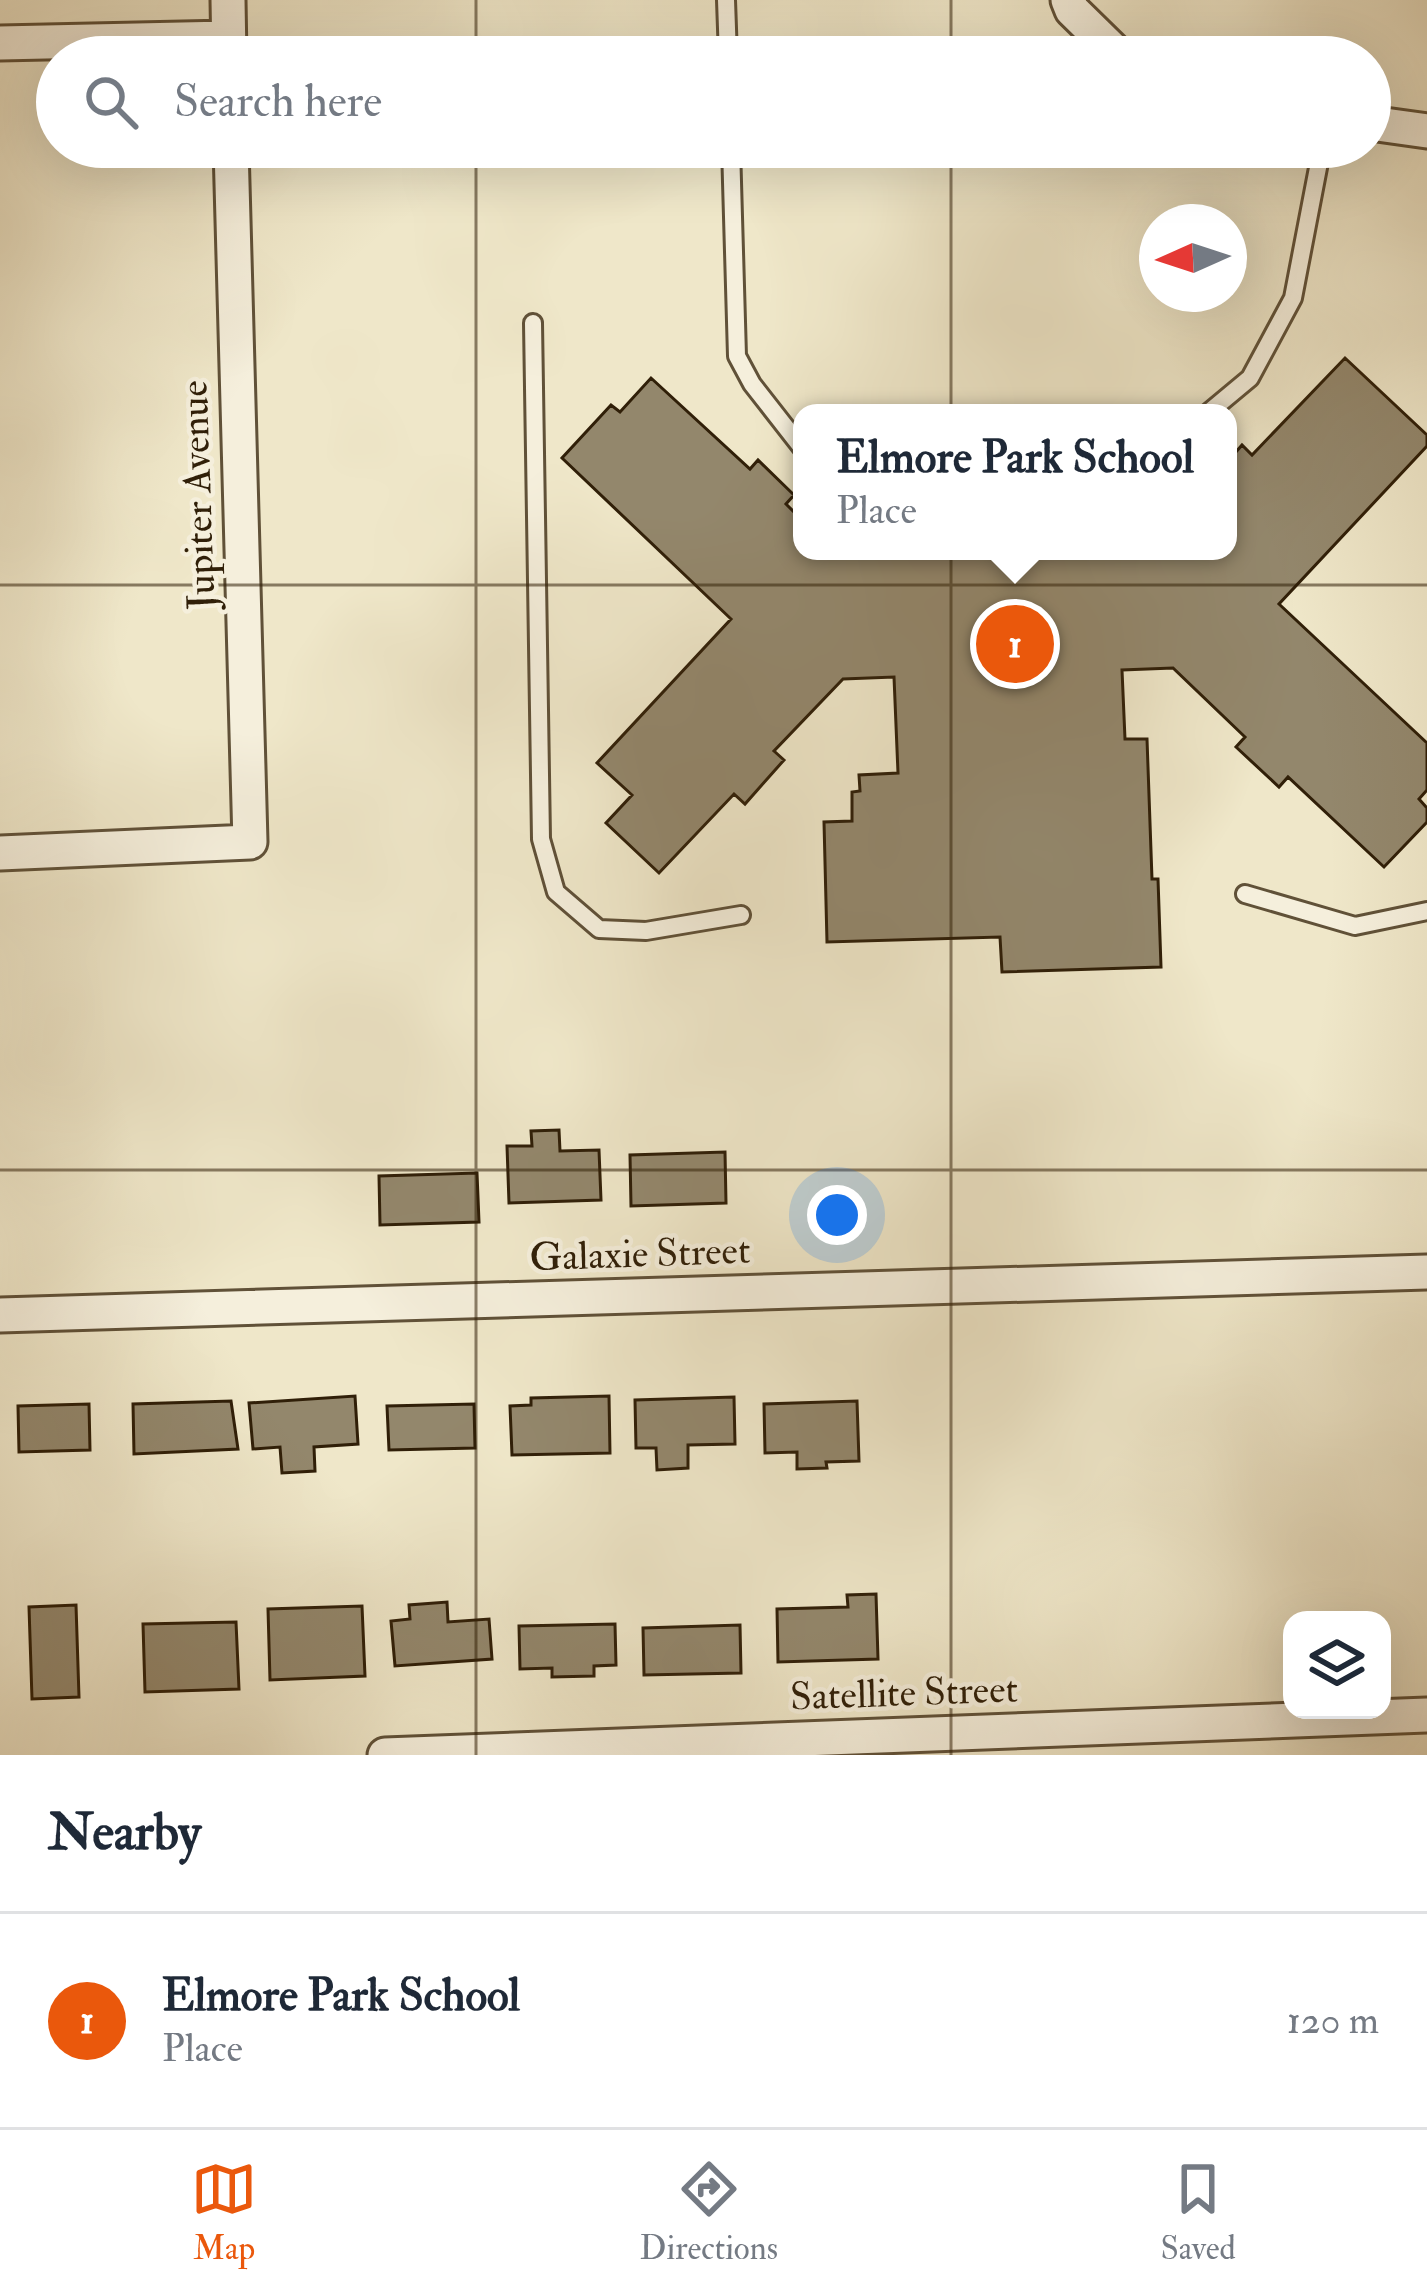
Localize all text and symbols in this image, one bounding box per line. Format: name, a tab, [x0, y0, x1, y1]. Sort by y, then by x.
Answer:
search box	[36, 36, 1391, 168]
icon: search	[78, 69, 144, 135]
text: Search here	[174, 74, 382, 130]
north arrow	[1139, 204, 1247, 312]
street label: Jupiter Avenue	[170, 379, 227, 612]
popup	[793, 404, 1237, 560]
text: Elmore Park School	[836, 430, 1194, 486]
text: Place	[836, 486, 917, 535]
pin: 1	[976, 599, 1054, 689]
your location	[807, 1185, 867, 1245]
street label: Galaxie Street	[529, 1226, 751, 1282]
map controls	[1283, 1611, 1391, 1719]
button: layers	[1283, 1611, 1391, 1719]
street label: Satellite Street	[789, 1665, 1019, 1721]
text: Nearby	[48, 1801, 201, 1865]
text: Elmore Park School	[162, 1968, 520, 2024]
text: 1	[80, 1996, 94, 2045]
text: 120 m	[1287, 1996, 1379, 2045]
text: Place	[162, 2024, 243, 2073]
tab: Map	[191, 2156, 257, 2269]
tab: Directions	[640, 2156, 778, 2269]
tab: Saved	[1160, 2156, 1236, 2269]

